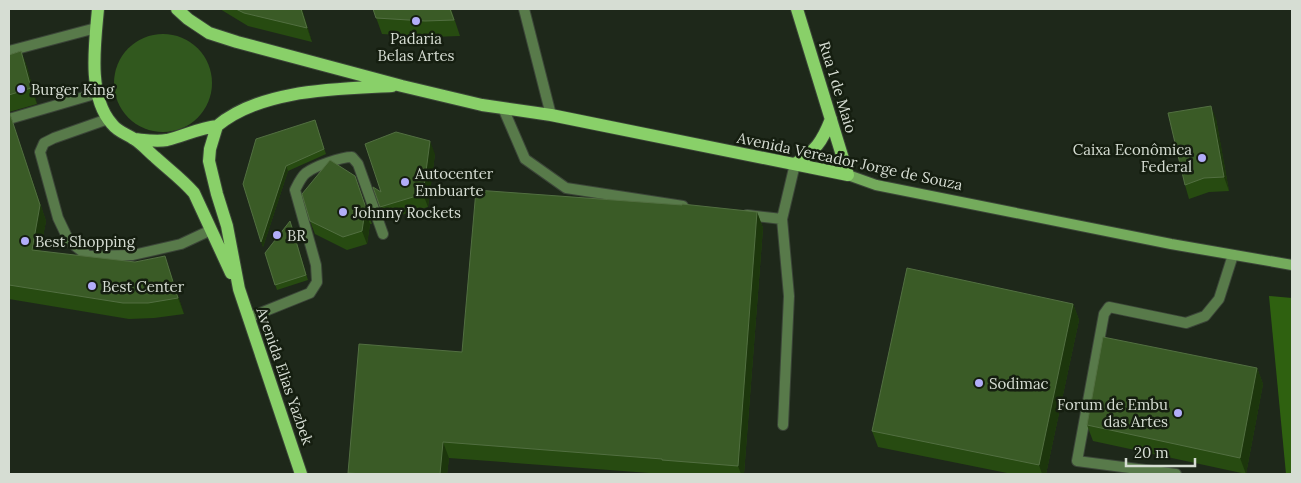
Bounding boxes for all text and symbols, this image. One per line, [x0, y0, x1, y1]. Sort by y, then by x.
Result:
marker: Padaria Belas Artes [410, 15, 422, 27]
place label: Padaria Belas Artes [377, 29, 455, 65]
street label: Rua 1 de Maio [815, 39, 861, 135]
place label: Burger King [31, 80, 115, 99]
marker: Burger King [15, 83, 27, 95]
street label: Avenida Vereador Jorge de Souza [734, 128, 965, 194]
place label: Caixa Econômica Federal [1073, 140, 1192, 176]
marker: Caixa Econômica Federal [1196, 152, 1208, 164]
place label: Autocenter Embuarte [414, 164, 494, 200]
marker: Autocenter Embuarte [399, 176, 411, 188]
place label: Johnny Rockets [352, 203, 461, 222]
marker: Johnny Rockets [337, 206, 349, 218]
place label: BR [287, 226, 306, 245]
marker: BR [271, 229, 283, 241]
place label: Best Shopping [35, 232, 136, 251]
marker: Best Shopping [19, 235, 31, 247]
place label: Best Center [102, 277, 185, 296]
marker: Best Center [86, 280, 98, 292]
street label: Avenida Elias Yazbek [252, 304, 317, 447]
place label: Sodimac [989, 374, 1049, 393]
marker: Sodimac [973, 377, 985, 389]
place label: Forum de Embu das Artes [1057, 395, 1168, 431]
marker: Forum de Embu das Artes [1172, 407, 1184, 419]
scale bar [1126, 436, 1195, 468]
text: 20 m [1134, 443, 1169, 462]

